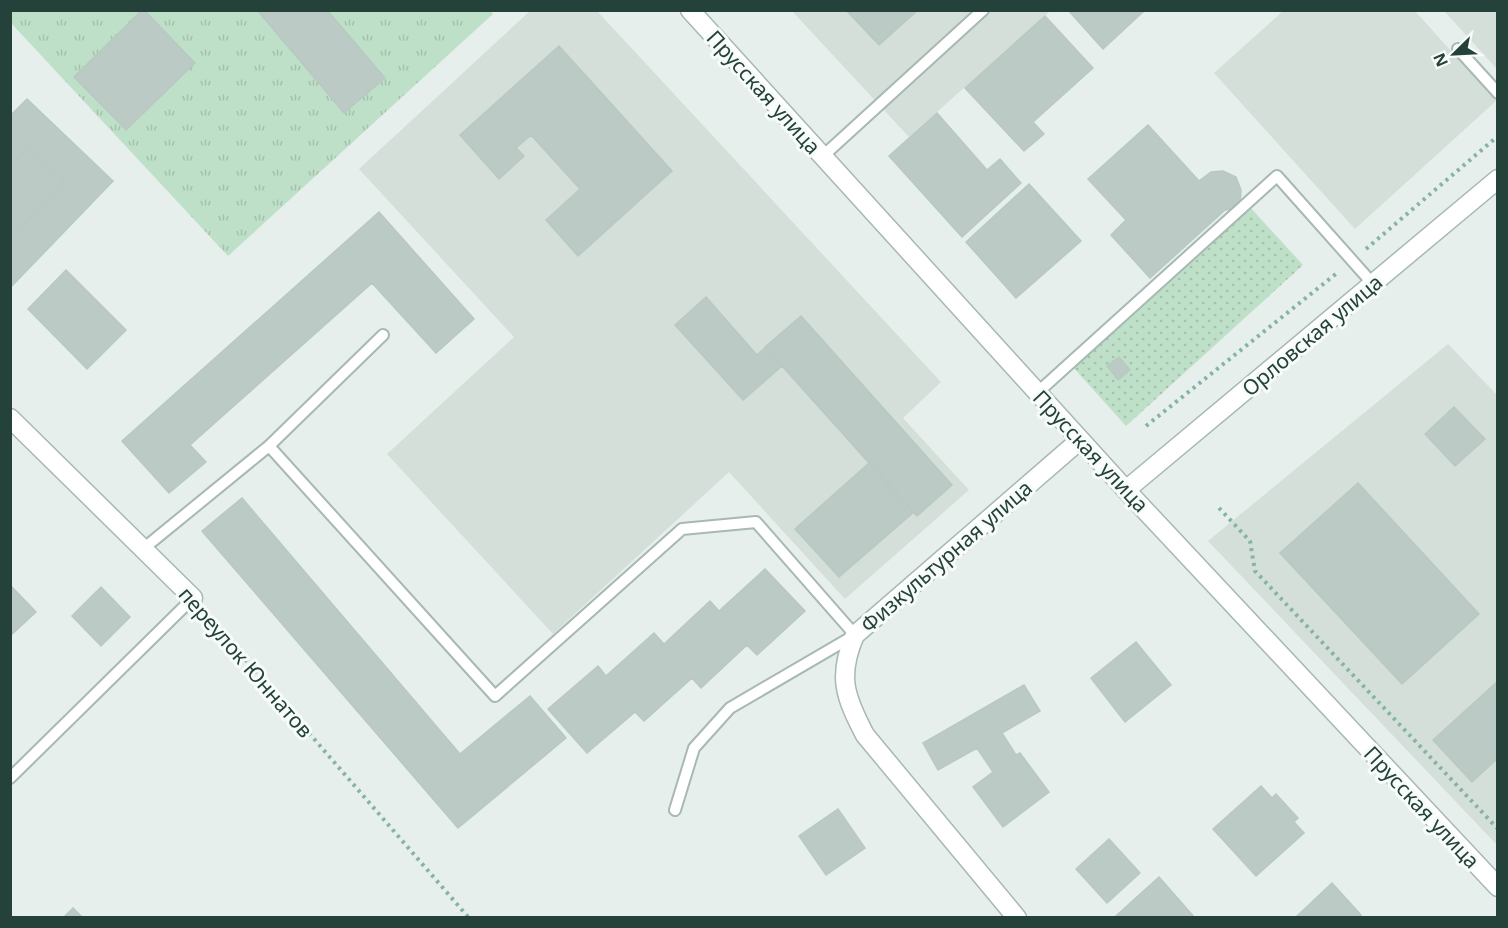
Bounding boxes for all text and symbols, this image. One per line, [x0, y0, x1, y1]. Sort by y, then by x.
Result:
street label: Прусская улица [701, 24, 827, 160]
north arrow [1424, 24, 1484, 84]
text: N [1428, 50, 1453, 71]
street label: Орловская улица [1236, 268, 1388, 402]
street label: Прусская улица [1027, 384, 1155, 518]
street label: Физкультурная улица [854, 474, 1038, 638]
street label: переулок Юннатов [173, 581, 319, 743]
street label: Прусская улица [1358, 740, 1486, 874]

